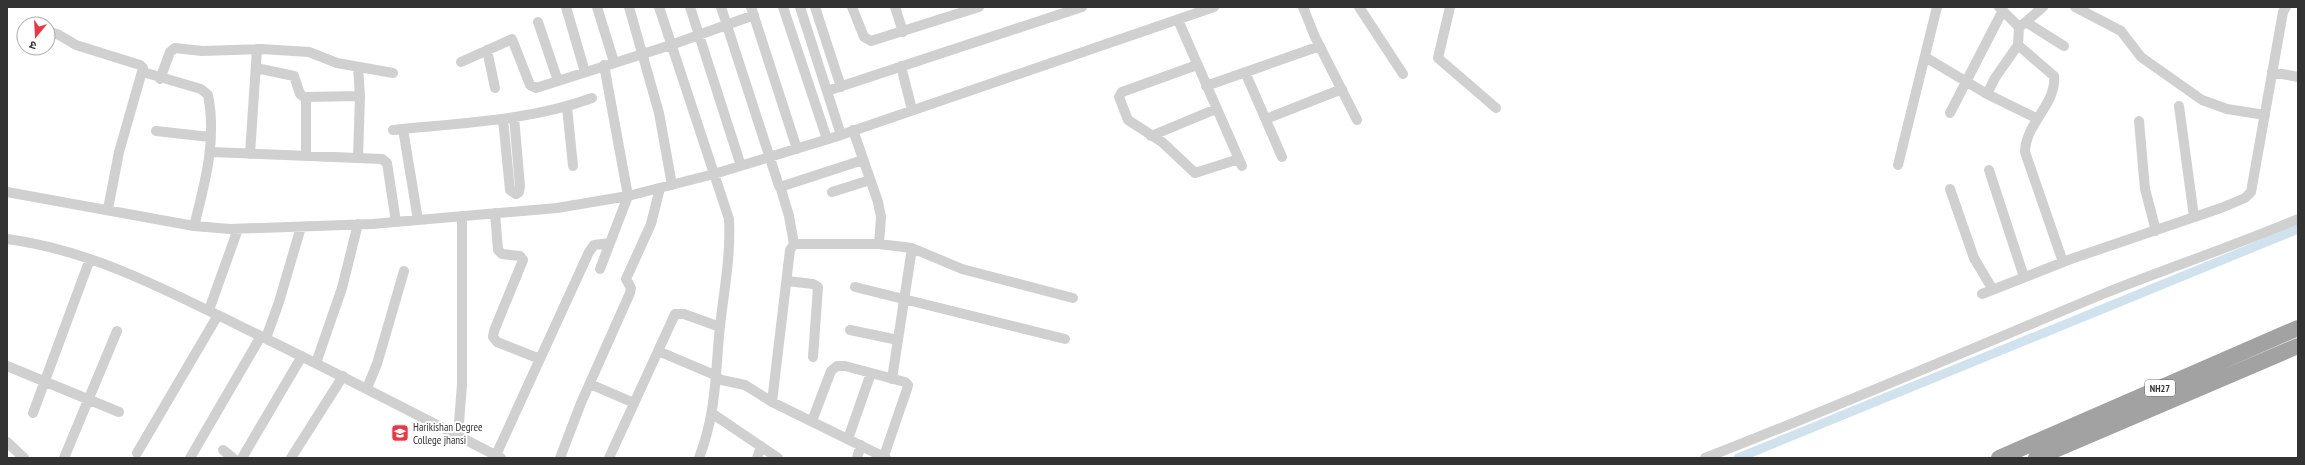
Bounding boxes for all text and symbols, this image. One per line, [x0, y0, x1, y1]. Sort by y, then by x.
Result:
north arrow [16, 16, 56, 56]
text: उ [27, 38, 38, 53]
road number: NH27 [2145, 380, 2175, 396]
place label: Harikishan Degree College jhansi [413, 420, 483, 447]
school or university icon: Harikishan Degree College jhansi [390, 423, 410, 443]

